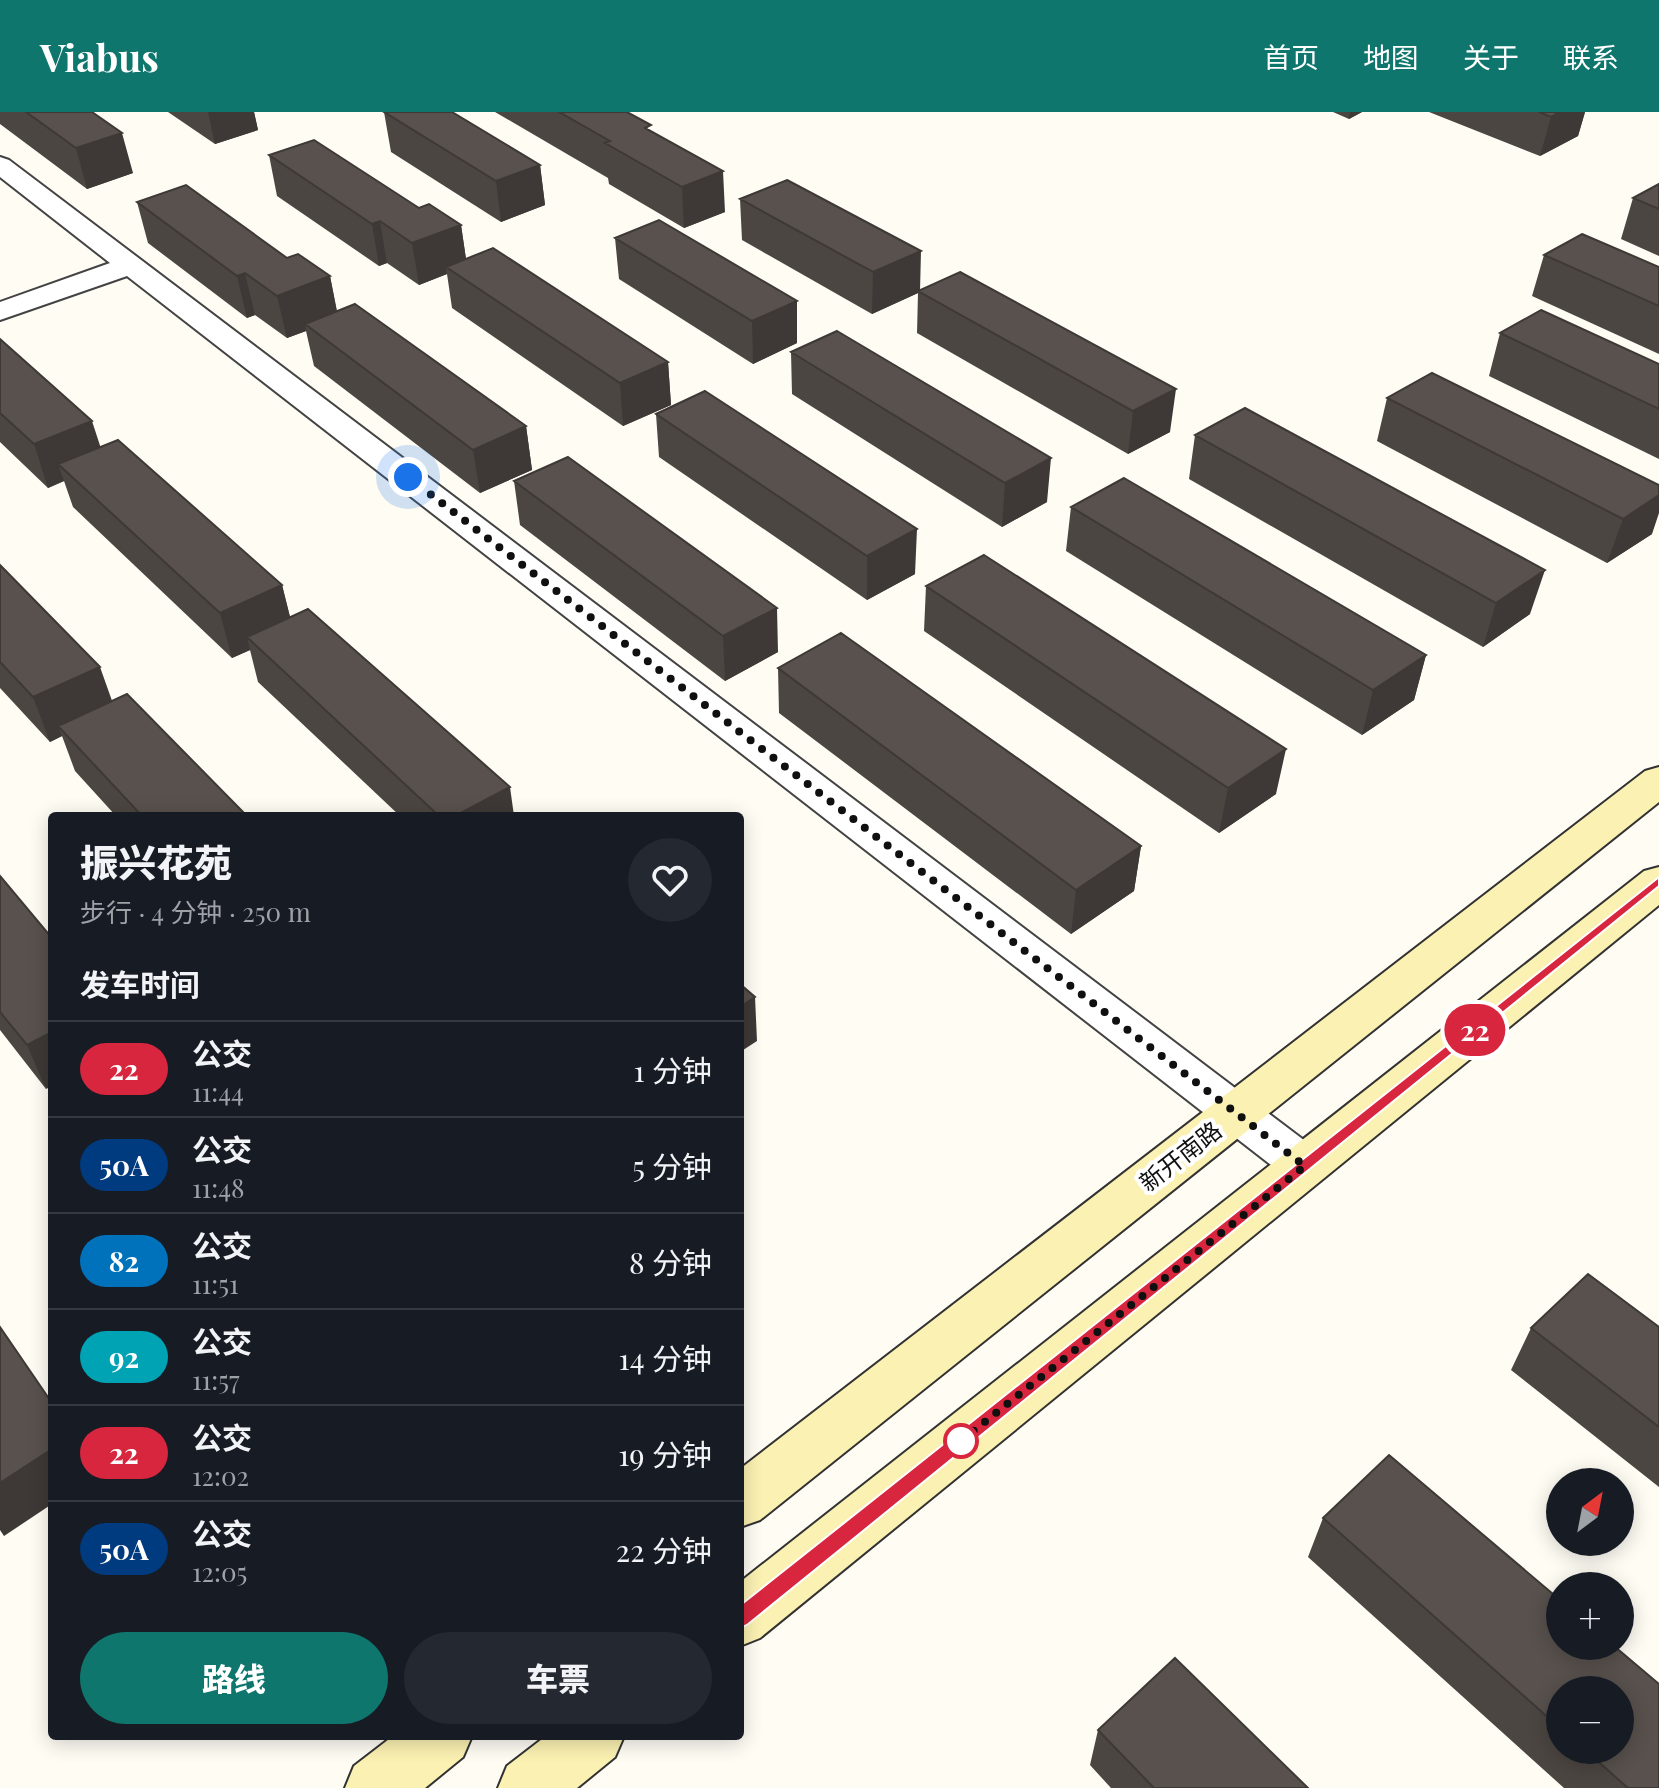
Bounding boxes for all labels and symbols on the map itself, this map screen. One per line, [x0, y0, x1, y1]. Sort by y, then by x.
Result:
your location [388, 457, 428, 497]
line badge: 22 [1439, 1004, 1511, 1056]
street label: 新开南路 [1132, 1113, 1227, 1198]
unlabelled marker [944, 1424, 978, 1458]
north arrow [1546, 1468, 1634, 1556]

